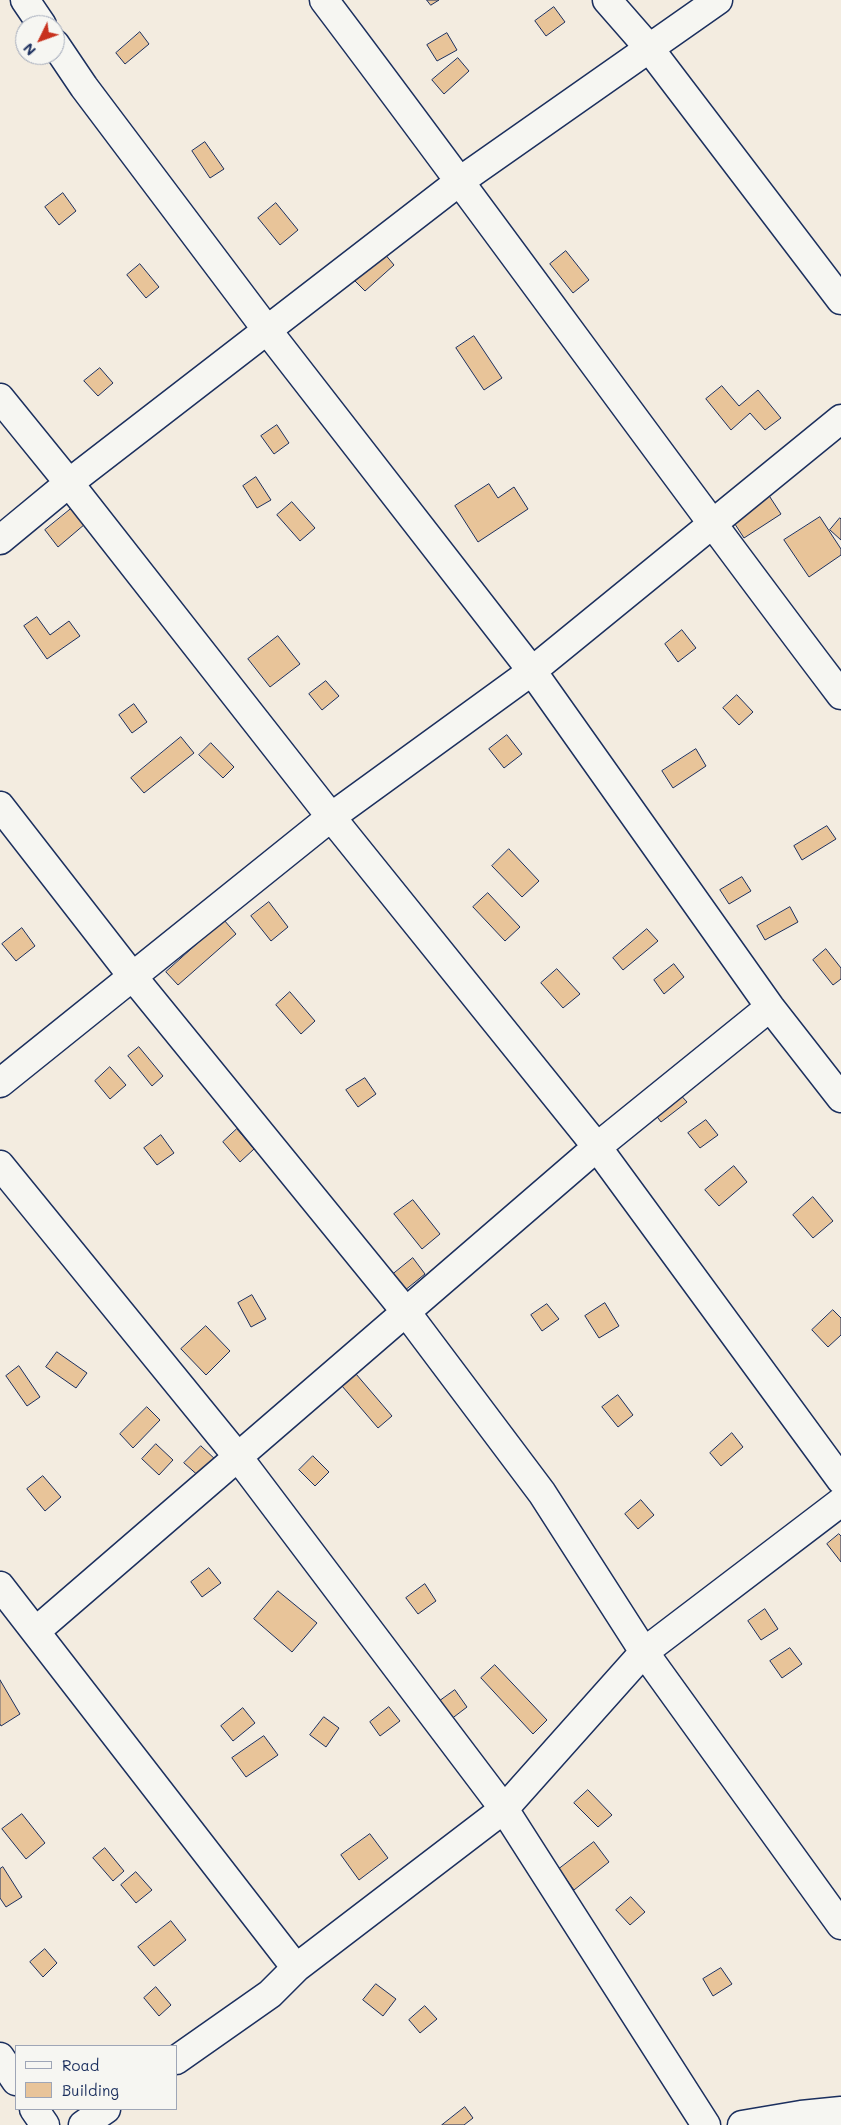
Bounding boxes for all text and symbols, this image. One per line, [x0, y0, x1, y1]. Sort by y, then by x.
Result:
north arrow [15, 15, 65, 65]
text: N [19, 39, 40, 60]
legend [15, 2045, 178, 2110]
text: Road [62, 2055, 99, 2075]
text: Building [62, 2080, 119, 2100]

